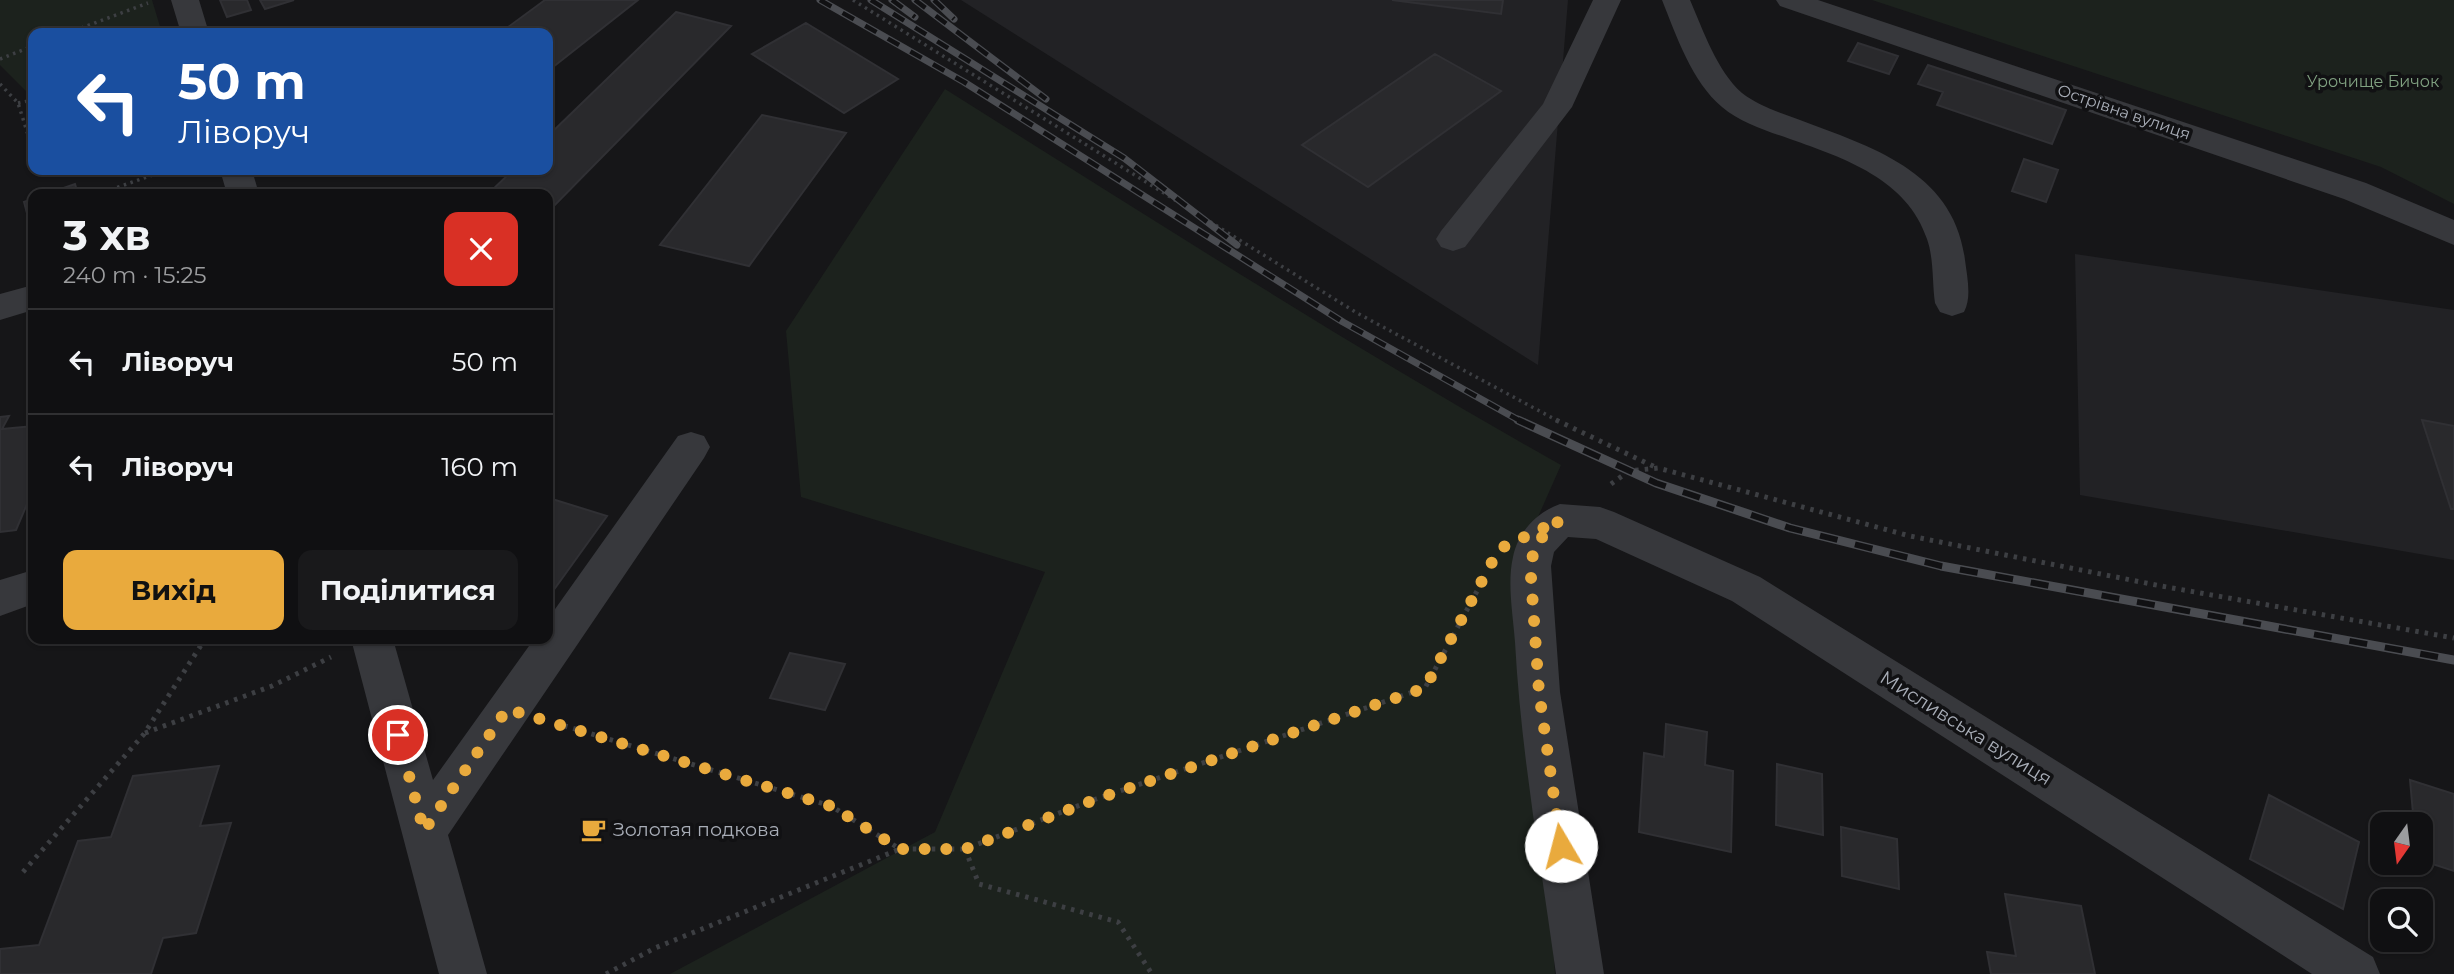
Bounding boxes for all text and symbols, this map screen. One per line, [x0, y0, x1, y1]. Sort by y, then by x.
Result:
text: 50 m [178, 52, 306, 111]
icon: left [63, 56, 154, 147]
park label: Урочище Бичок [2307, 72, 2440, 91]
street label: Острівна вулиця [2055, 80, 2193, 144]
text: Ліворуч [178, 112, 310, 151]
text: 3 хв [63, 209, 151, 261]
button: close [444, 212, 518, 286]
text: 240 m · 15:25 [63, 261, 207, 289]
icon: left [63, 343, 101, 381]
text: Ліворуч [122, 346, 234, 378]
text: 50 m [452, 346, 518, 378]
icon: left [63, 448, 101, 486]
text: Ліворуч [122, 451, 234, 483]
text: 160 m [441, 451, 518, 483]
button: Вихід [63, 550, 284, 630]
button: Поділитися [298, 550, 518, 630]
street label: Мисливська вулиця [1876, 666, 2056, 790]
pin [368, 705, 428, 765]
icon: arrive [379, 716, 417, 754]
position arrow [1524, 809, 1598, 883]
north arrow [2370, 812, 2432, 875]
map controls [2370, 812, 2433, 952]
cafe icon: Золотая подкова [579, 815, 607, 843]
place label: Золотая подкова [613, 818, 780, 841]
button: search [2370, 889, 2433, 952]

